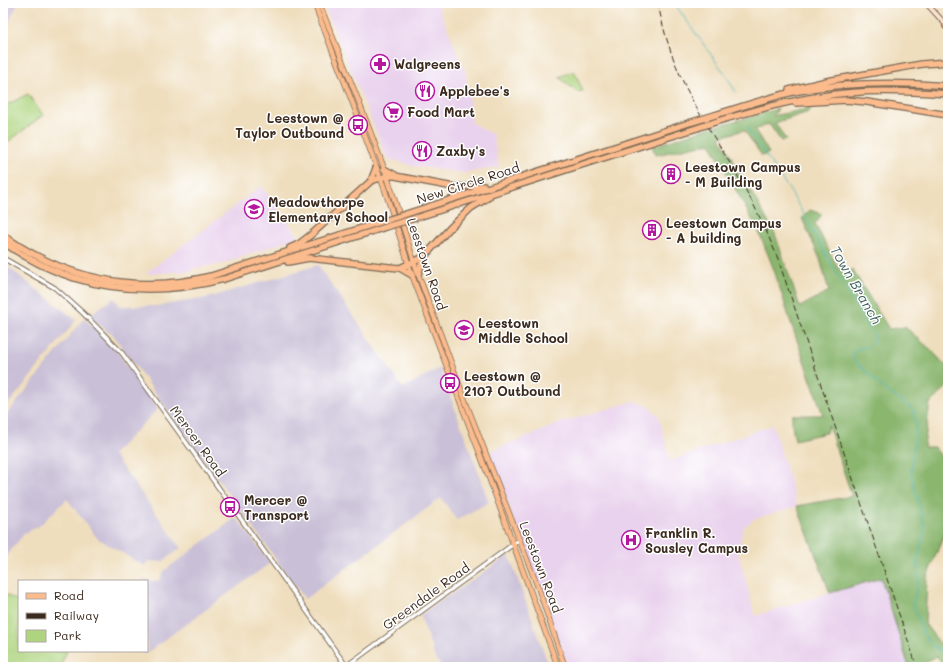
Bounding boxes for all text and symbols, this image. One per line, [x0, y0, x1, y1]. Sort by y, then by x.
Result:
pharmacy icon: Walgreens [369, 53, 391, 75]
place label: Walgreens [394, 55, 461, 72]
restaurant icon: Applebee's [414, 80, 436, 102]
place label: Applebee's [439, 82, 510, 99]
supermarket icon: Food Mart [382, 101, 404, 123]
place label: Food Mart [407, 103, 475, 120]
place label: Leestown @ Taylor Outbound [235, 109, 344, 142]
bus stop icon: Leestown @ Taylor Outbound [347, 114, 369, 136]
restaurant icon: Zaxby's [411, 140, 433, 162]
place label: Zaxby's [436, 142, 485, 160]
street label: New Circle Road [414, 158, 521, 207]
place label: Leestown Campus - M Building [685, 158, 801, 190]
building icon: Leestown Campus - M Building [660, 163, 682, 185]
place label: Meadowthorpe Elementary School [268, 193, 388, 226]
school or university icon: Meadowthorpe Elementary School [243, 198, 265, 220]
place label: Leestown Campus - A building [666, 214, 782, 246]
street label: Leestown Road [404, 215, 451, 312]
building icon: Leestown Campus - A building [641, 219, 663, 241]
water label: Town Branch [826, 242, 887, 327]
place label: Leestown Middle School [478, 314, 568, 346]
school or university icon: Leestown Middle School [453, 319, 475, 341]
place label: Leestown @ 2107 Outbound [464, 367, 560, 399]
bus stop icon: Leestown @ 2107 Outbound [439, 372, 461, 394]
street label: Mercer Road [167, 402, 230, 480]
place label: Mercer @ Transport [244, 491, 309, 523]
bus stop icon: Mercer @ Transport [219, 496, 241, 518]
street label: Leestown Road [516, 519, 567, 615]
place label: Franklin R. Sousley Campus [645, 524, 748, 557]
hospital icon: Franklin R. Sousley Campus [620, 529, 642, 551]
street label: Greendale Road [379, 558, 473, 633]
legend [18, 580, 148, 652]
text: Road [54, 587, 84, 603]
text: Railway [54, 607, 99, 623]
text: Park [54, 627, 81, 643]

